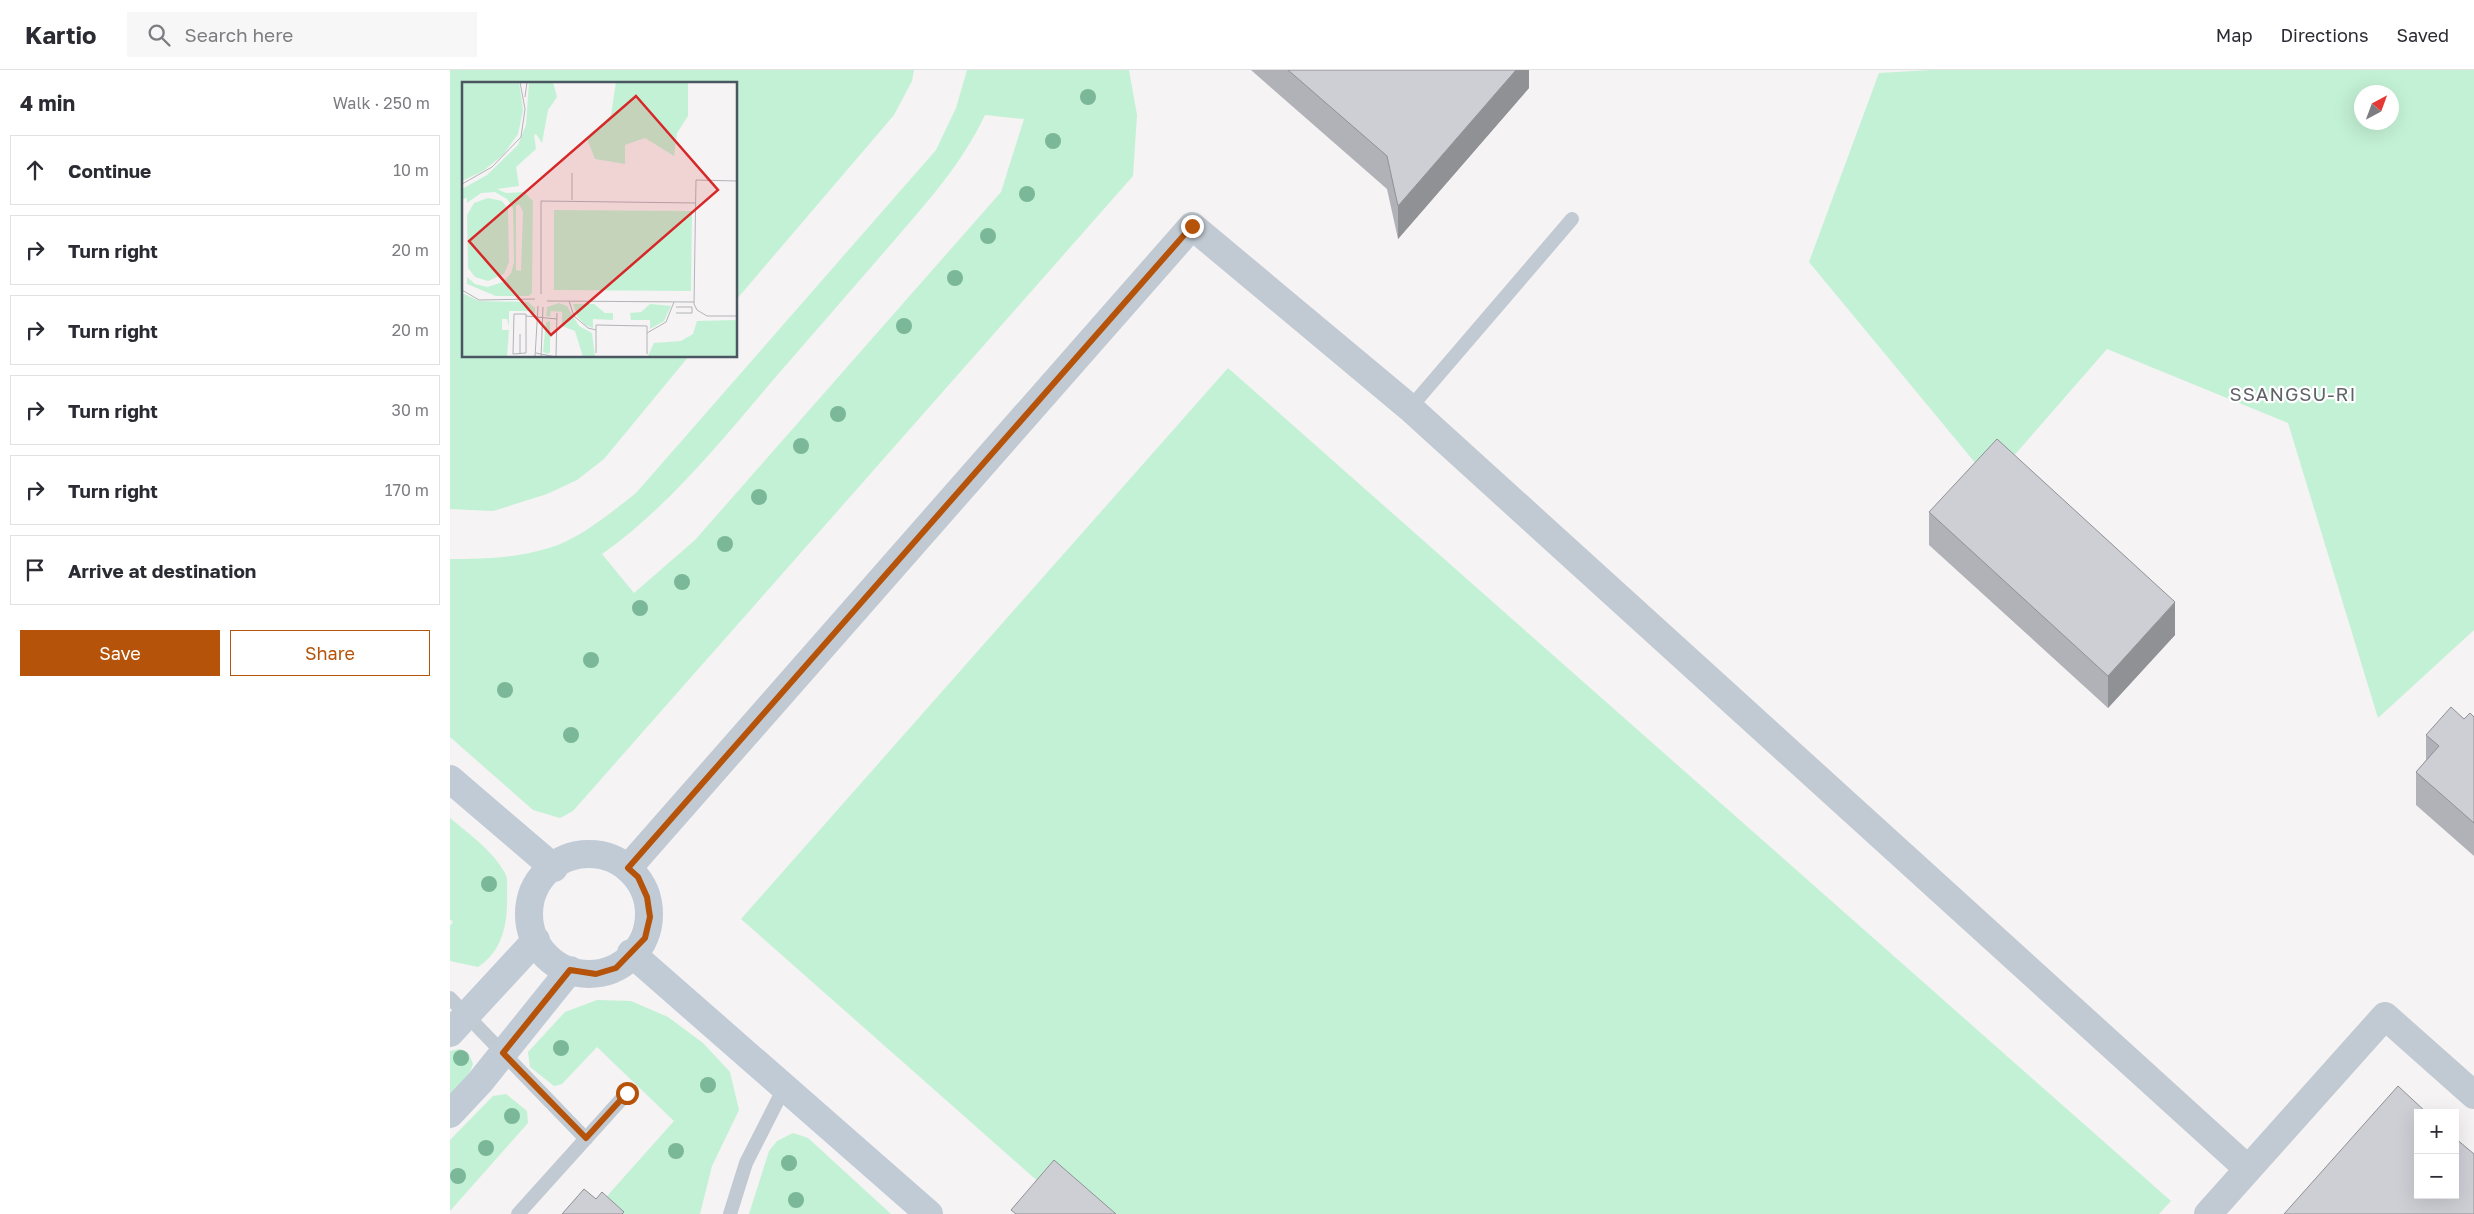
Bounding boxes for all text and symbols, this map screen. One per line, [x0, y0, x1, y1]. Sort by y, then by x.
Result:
search box [127, 12, 477, 57]
text: Kartio [25, 20, 97, 49]
icon: search [145, 21, 173, 49]
text: Search here [185, 23, 293, 46]
text: Map [2216, 24, 2252, 46]
text: Directions [2280, 24, 2368, 46]
text: Saved [2396, 24, 2449, 46]
inset map [462, 82, 738, 358]
north arrow [2354, 85, 2399, 130]
text: 4 min [20, 90, 75, 116]
text: Walk · 250 m [333, 93, 430, 113]
icon: ahead [21, 156, 49, 184]
text: Continue [68, 159, 151, 182]
text: 10 m [393, 160, 429, 180]
route end [1181, 215, 1204, 238]
icon: right [21, 236, 49, 264]
text: Turn right [68, 239, 158, 262]
text: 20 m [392, 240, 429, 260]
icon: right [21, 316, 49, 344]
text: Turn right [68, 319, 158, 342]
text: 20 m [392, 320, 429, 340]
district label: SSANGSU-RI [2230, 382, 2356, 405]
icon: right [21, 396, 49, 424]
text: Turn right [68, 399, 158, 422]
text: 30 m [392, 400, 429, 420]
icon: right [21, 476, 49, 504]
text: Turn right [68, 479, 158, 502]
text: 170 m [385, 480, 429, 500]
icon: arrive [21, 556, 49, 584]
text: Arrive at destination [68, 559, 256, 582]
button: Save [20, 630, 220, 676]
button: Share [230, 630, 430, 676]
route start [616, 1082, 639, 1105]
map controls [2414, 1109, 2459, 1199]
button: + [2414, 1109, 2459, 1154]
button: − [2414, 1154, 2459, 1199]

